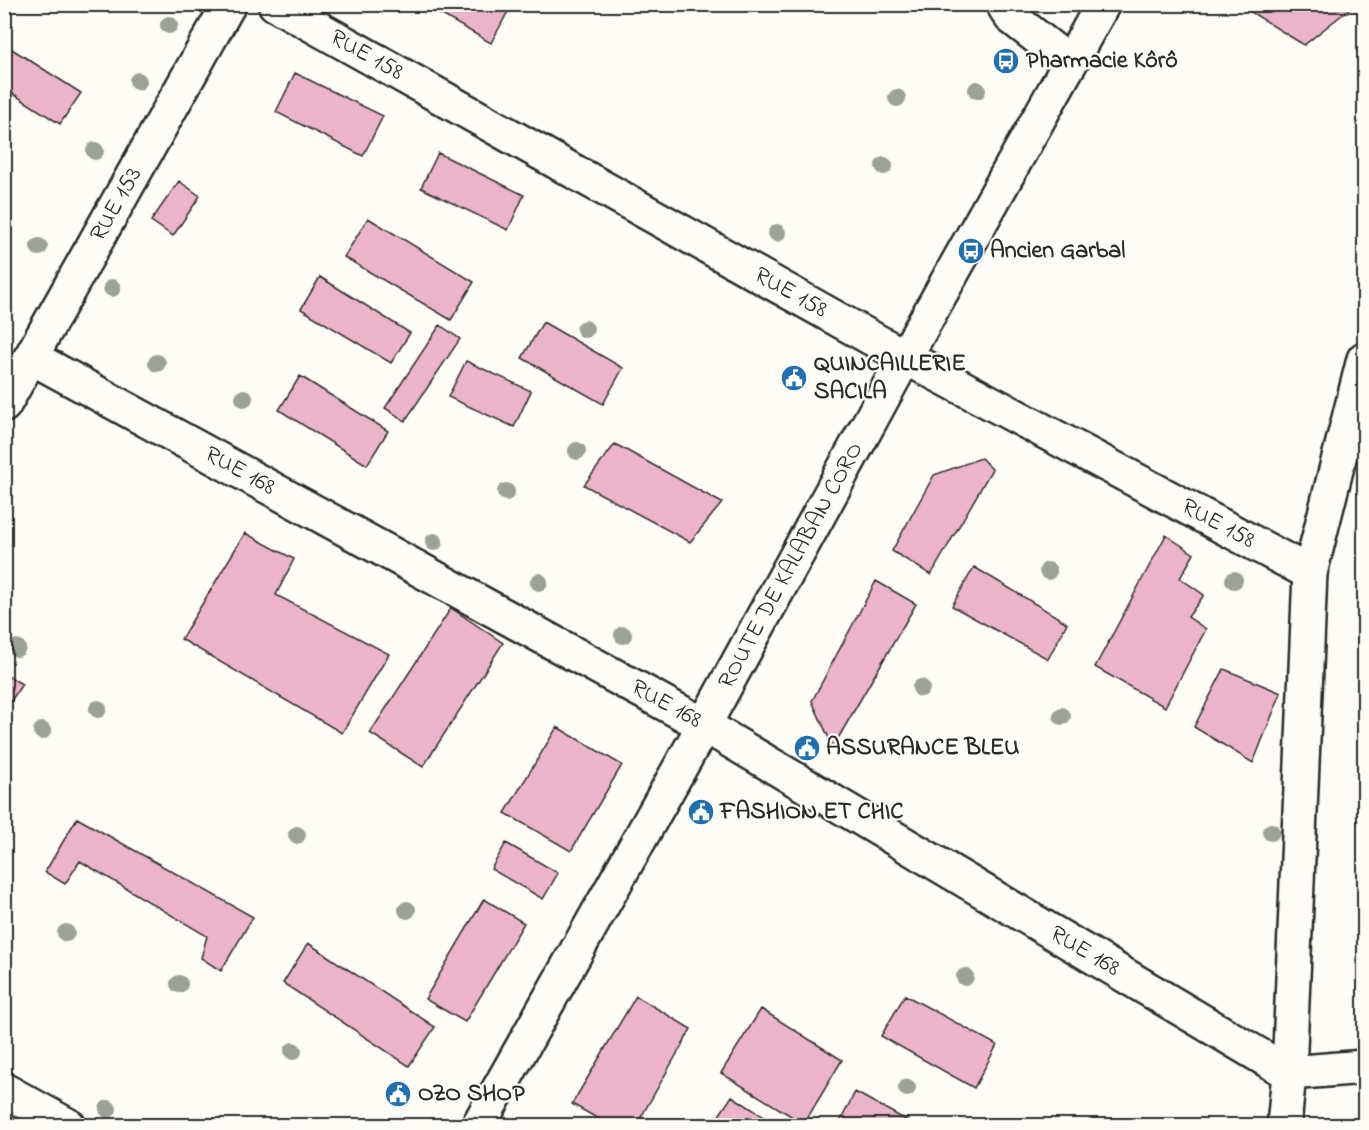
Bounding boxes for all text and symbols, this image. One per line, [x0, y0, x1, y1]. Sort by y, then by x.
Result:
street label: RUE 158 [323, 21, 410, 90]
place label: Pharmacie Kôrô [1026, 44, 1178, 79]
bus stop icon: Pharmacie Kôrô [991, 46, 1021, 76]
street label: RUE 153 [82, 161, 151, 248]
place label: Ancien Garbal [990, 234, 1125, 269]
bus stop icon: Ancien Garbal [956, 236, 986, 266]
street label: RUE 158 [747, 258, 834, 328]
place label: QUINCAILLERIE SACILA [814, 347, 966, 410]
public building icon: QUINCAILLERIE SACILA [779, 363, 809, 393]
street label: ROUTE DE KALABAN CORO [710, 436, 873, 695]
street label: RUE 168 [198, 438, 282, 505]
street label: RUE 158 [1175, 490, 1261, 558]
street label: RUE 168 [624, 671, 708, 738]
place label: ASSURANCE BLEU [826, 731, 1020, 766]
public building icon: ASSURANCE BLEU [792, 733, 822, 763]
place label: FASHION ET CHIC [719, 795, 904, 830]
public building icon: FASHION ET CHIC [686, 797, 716, 827]
street label: RUE 168 [1043, 917, 1126, 986]
place label: OZO SHOP [418, 1077, 525, 1112]
public building icon: OZO SHOP [383, 1079, 413, 1109]

